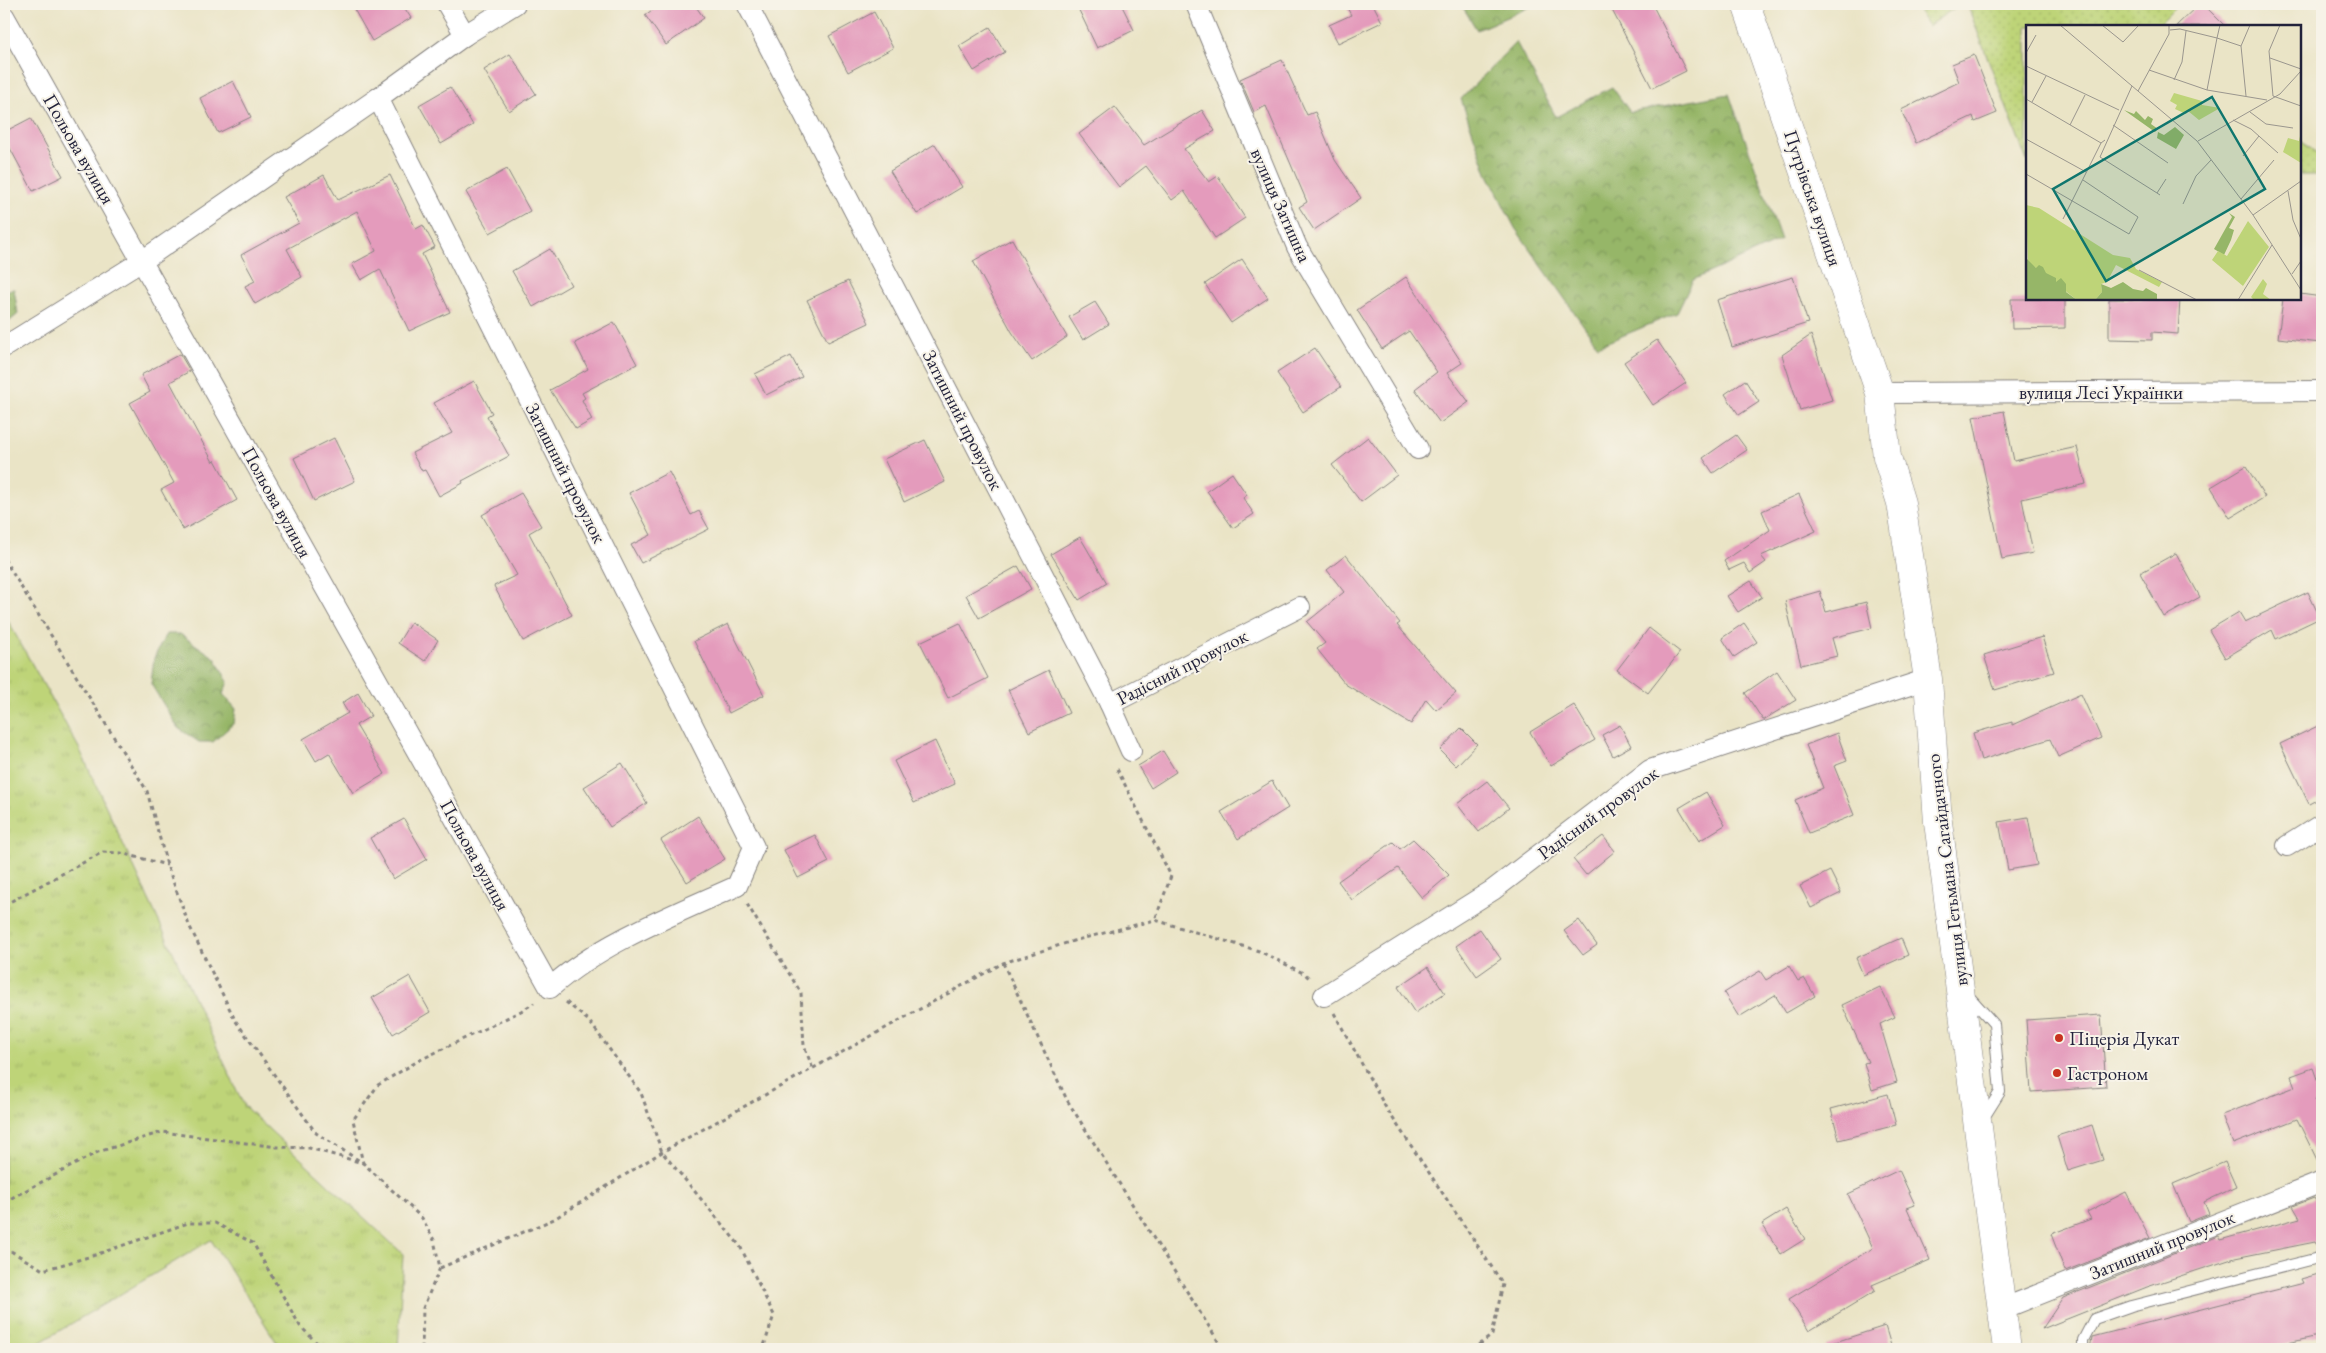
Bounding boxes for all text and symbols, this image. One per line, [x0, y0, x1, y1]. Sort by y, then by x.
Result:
inset map [2026, 25, 2301, 300]
street label: Польова вулиця [37, 89, 121, 209]
street label: Путрівська вулиця [1778, 127, 1848, 270]
street label: вулиця Затишна [1245, 144, 1318, 266]
street label: Затишний провулок [917, 346, 1009, 494]
street label: вулиця Лесі Українки [2019, 380, 2183, 405]
street label: Затишний провулок [520, 399, 612, 547]
street label: Польова вулиця [236, 442, 318, 562]
street label: Радісний провулок [1112, 623, 1252, 711]
street label: вулиця Гетьмана Сагайдачного [1920, 752, 1974, 988]
street label: Радісний провулок [1533, 761, 1663, 865]
street label: Польова вулиця [434, 795, 516, 915]
place label: Піцерія Дукат [2069, 1026, 2179, 1051]
marker: Піцерія Дукат [2053, 1032, 2065, 1044]
place label: Гастроном [2067, 1061, 2148, 1086]
marker: Гастроном [2051, 1067, 2063, 1079]
street label: Затишний провулок [2086, 1205, 2238, 1285]

